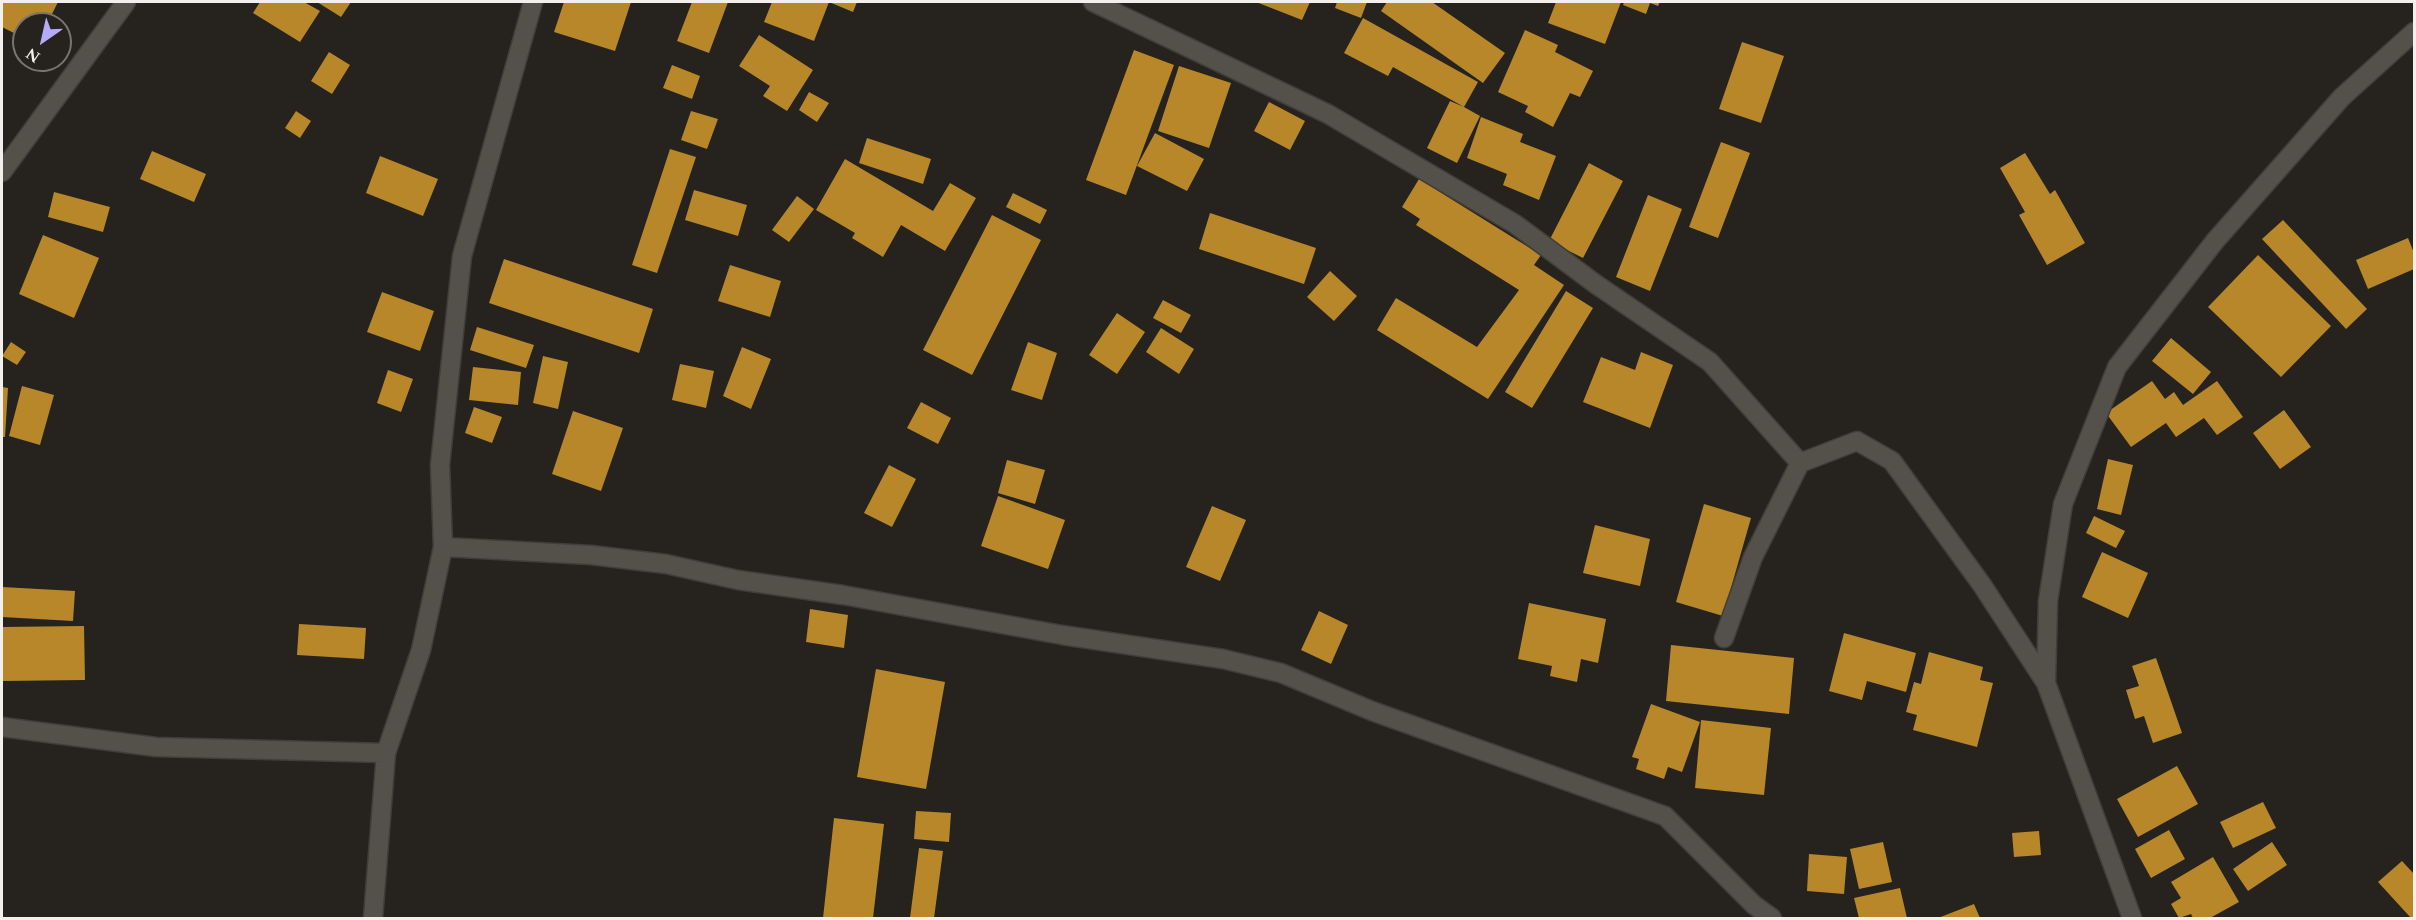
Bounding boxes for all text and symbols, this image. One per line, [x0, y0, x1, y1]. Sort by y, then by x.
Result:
north arrow [12, 12, 72, 72]
text: N [21, 42, 45, 69]

